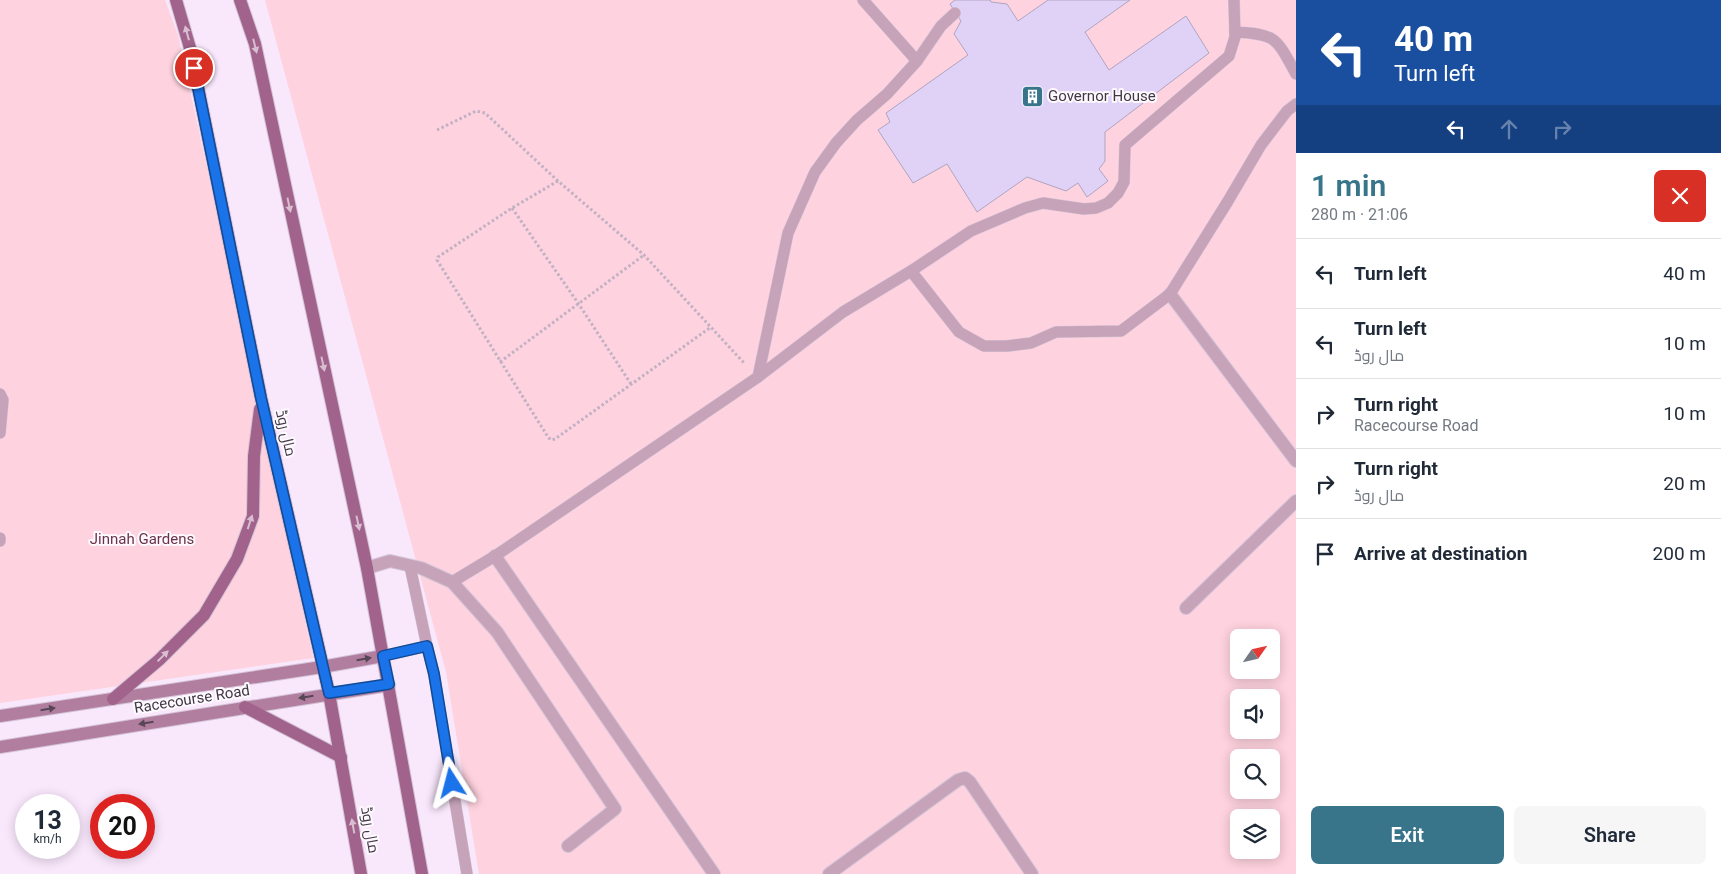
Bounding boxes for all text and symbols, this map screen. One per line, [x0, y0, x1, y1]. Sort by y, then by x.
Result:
text: 40 m [1394, 19, 1473, 60]
icon: left [1311, 20, 1376, 85]
one-way arrow [182, 26, 190, 41]
one-way arrow [251, 39, 259, 54]
pin [173, 47, 215, 89]
icon: arrive [180, 54, 208, 82]
text: Turn left [1394, 61, 1475, 86]
building icon: Governor House [1020, 84, 1044, 108]
place label: Governor House [1048, 87, 1156, 105]
icon: left [1442, 115, 1470, 143]
icon: ahead [1495, 115, 1523, 143]
icon: right [1548, 115, 1576, 143]
text: 1 min [1311, 168, 1386, 203]
button: close [1654, 170, 1706, 222]
one-way arrow [286, 198, 294, 214]
text: 280 m · 21:06 [1311, 205, 1408, 224]
icon: left [1311, 260, 1339, 288]
text: Turn left [1354, 262, 1427, 285]
text: 40 m [1663, 262, 1706, 285]
text: Turn left [1354, 317, 1427, 340]
icon: left [1311, 330, 1339, 358]
text: 10 m [1663, 332, 1706, 355]
text: مال روڈ [1354, 346, 1404, 365]
one-way arrow [320, 357, 328, 373]
text: Turn right [1354, 393, 1438, 416]
icon: right [1311, 400, 1339, 428]
text: 10 m [1663, 402, 1706, 425]
street label: مال روڈ [272, 408, 300, 458]
text: Racecourse Road [1354, 416, 1479, 435]
text: Turn right [1354, 457, 1438, 480]
icon: right [1311, 470, 1339, 498]
text: 20 m [1663, 472, 1706, 495]
text: مال روڈ [1354, 486, 1404, 505]
one-way arrow [247, 514, 254, 529]
one-way arrow [354, 515, 362, 531]
park label: Jinnah Gardens [90, 530, 194, 548]
icon: arrive [1311, 540, 1339, 568]
text: Arrive at destination [1354, 542, 1527, 565]
text: 200 m [1653, 542, 1706, 565]
north arrow [1230, 629, 1280, 679]
map controls [1230, 629, 1280, 859]
one-way arrow [157, 650, 169, 662]
one-way arrow [357, 655, 373, 663]
street label: Racecourse Road [133, 681, 251, 717]
button: sound [1230, 689, 1280, 739]
one-way arrow [298, 693, 314, 701]
one-way arrow [41, 704, 57, 712]
one-way arrow [137, 720, 153, 728]
button: search [1230, 749, 1280, 799]
position arrow [425, 756, 477, 808]
speed limit sign: 20 [90, 794, 155, 859]
street label: مال روڈ [357, 805, 383, 855]
text: 13 [33, 806, 62, 835]
button: Exit [1311, 806, 1504, 864]
button: Share [1514, 806, 1706, 864]
button: layers [1230, 809, 1280, 859]
one-way arrow [348, 818, 356, 834]
text: km/h [33, 832, 62, 846]

